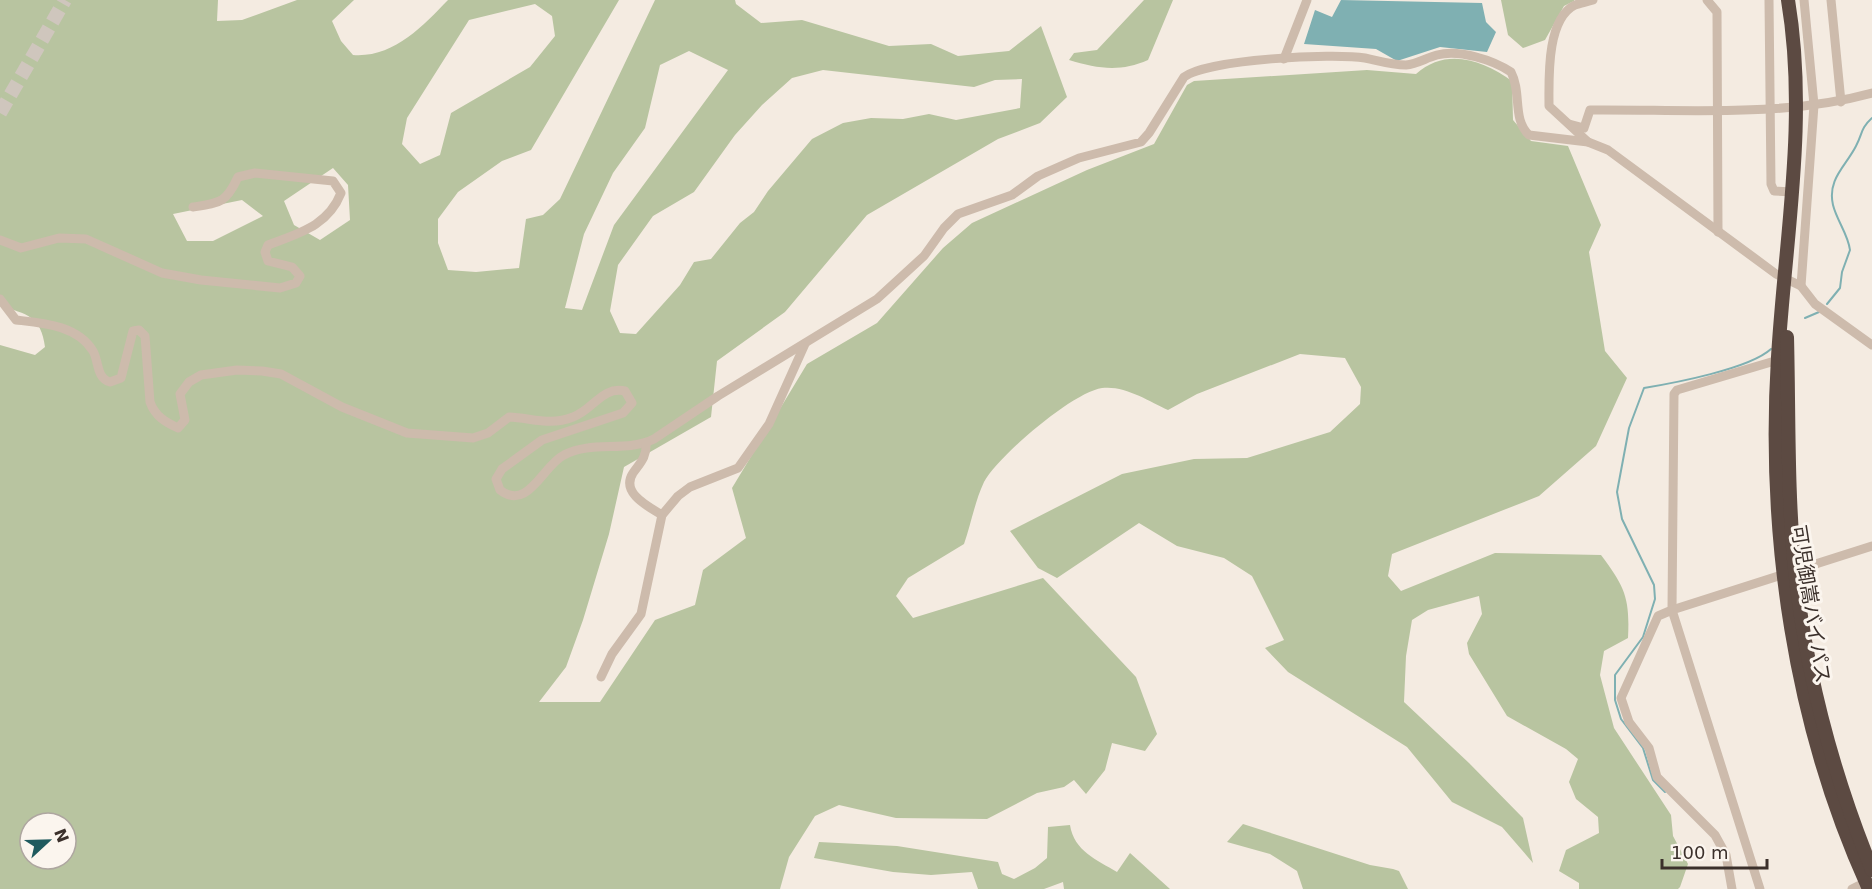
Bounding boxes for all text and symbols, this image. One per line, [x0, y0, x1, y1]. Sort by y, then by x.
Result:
street label: 可児御嵩バイパス [1787, 523, 1835, 685]
north arrow [18, 811, 78, 871]
text: N [50, 826, 73, 845]
scale bar [1662, 832, 1767, 870]
text: 100 m [1671, 842, 1729, 863]

